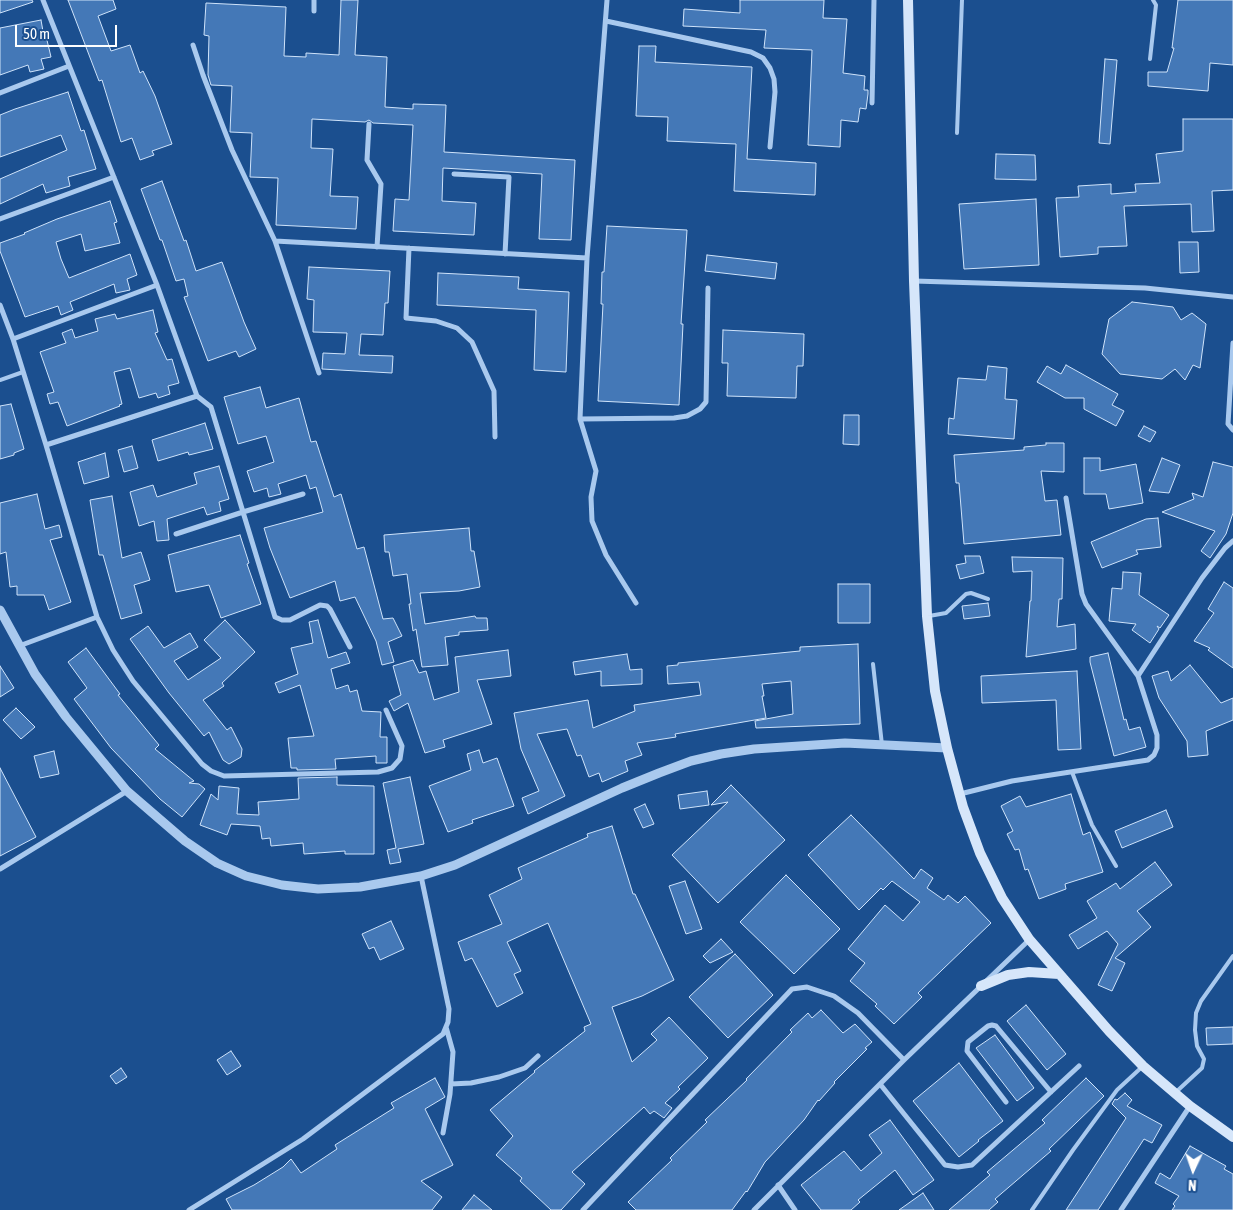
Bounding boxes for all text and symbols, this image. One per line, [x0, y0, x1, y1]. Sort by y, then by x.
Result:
scale bar [18, 15, 120, 47]
text: 50 m [23, 25, 50, 42]
north arrow [1168, 1145, 1218, 1195]
text: N [1188, 1177, 1197, 1193]

